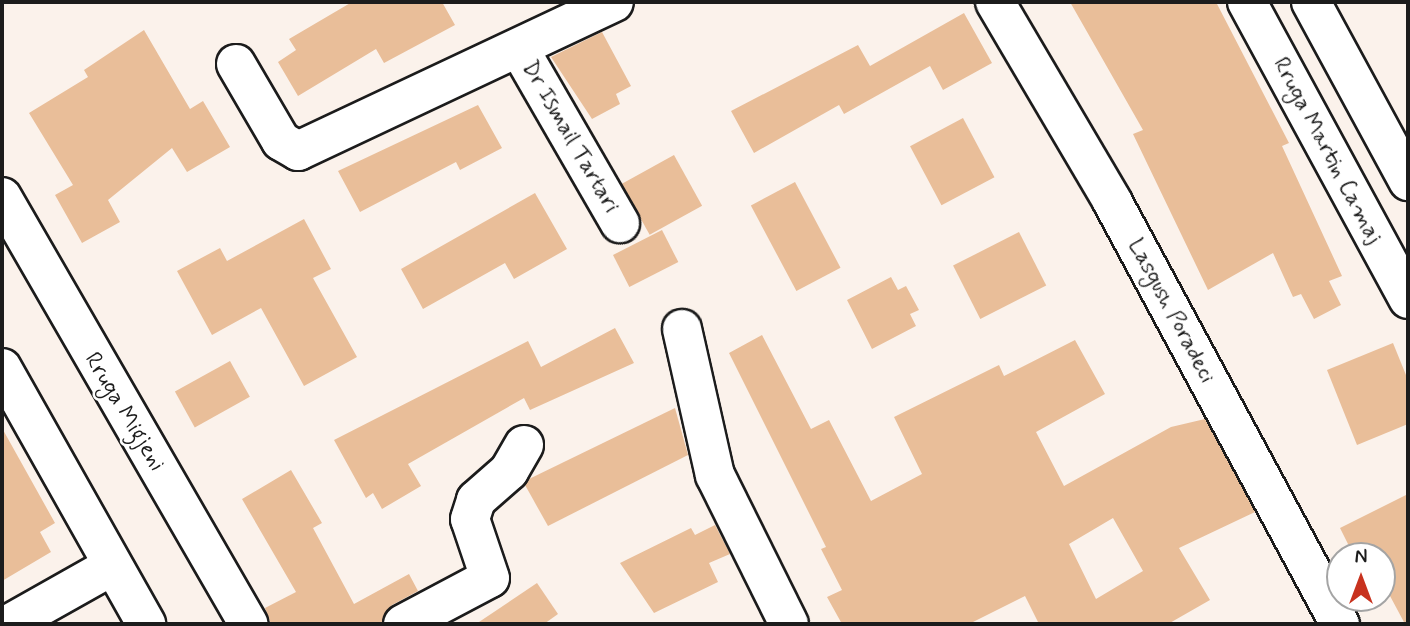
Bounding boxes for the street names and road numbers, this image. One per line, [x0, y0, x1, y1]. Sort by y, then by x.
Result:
street label: Rruga Martin Camaj [1267, 54, 1387, 248]
street label: Dr Ismail Tartari [516, 57, 624, 217]
street label: Lasgush Poradeci [1121, 234, 1221, 388]
street label: Rruga Migjeni [78, 348, 170, 476]

